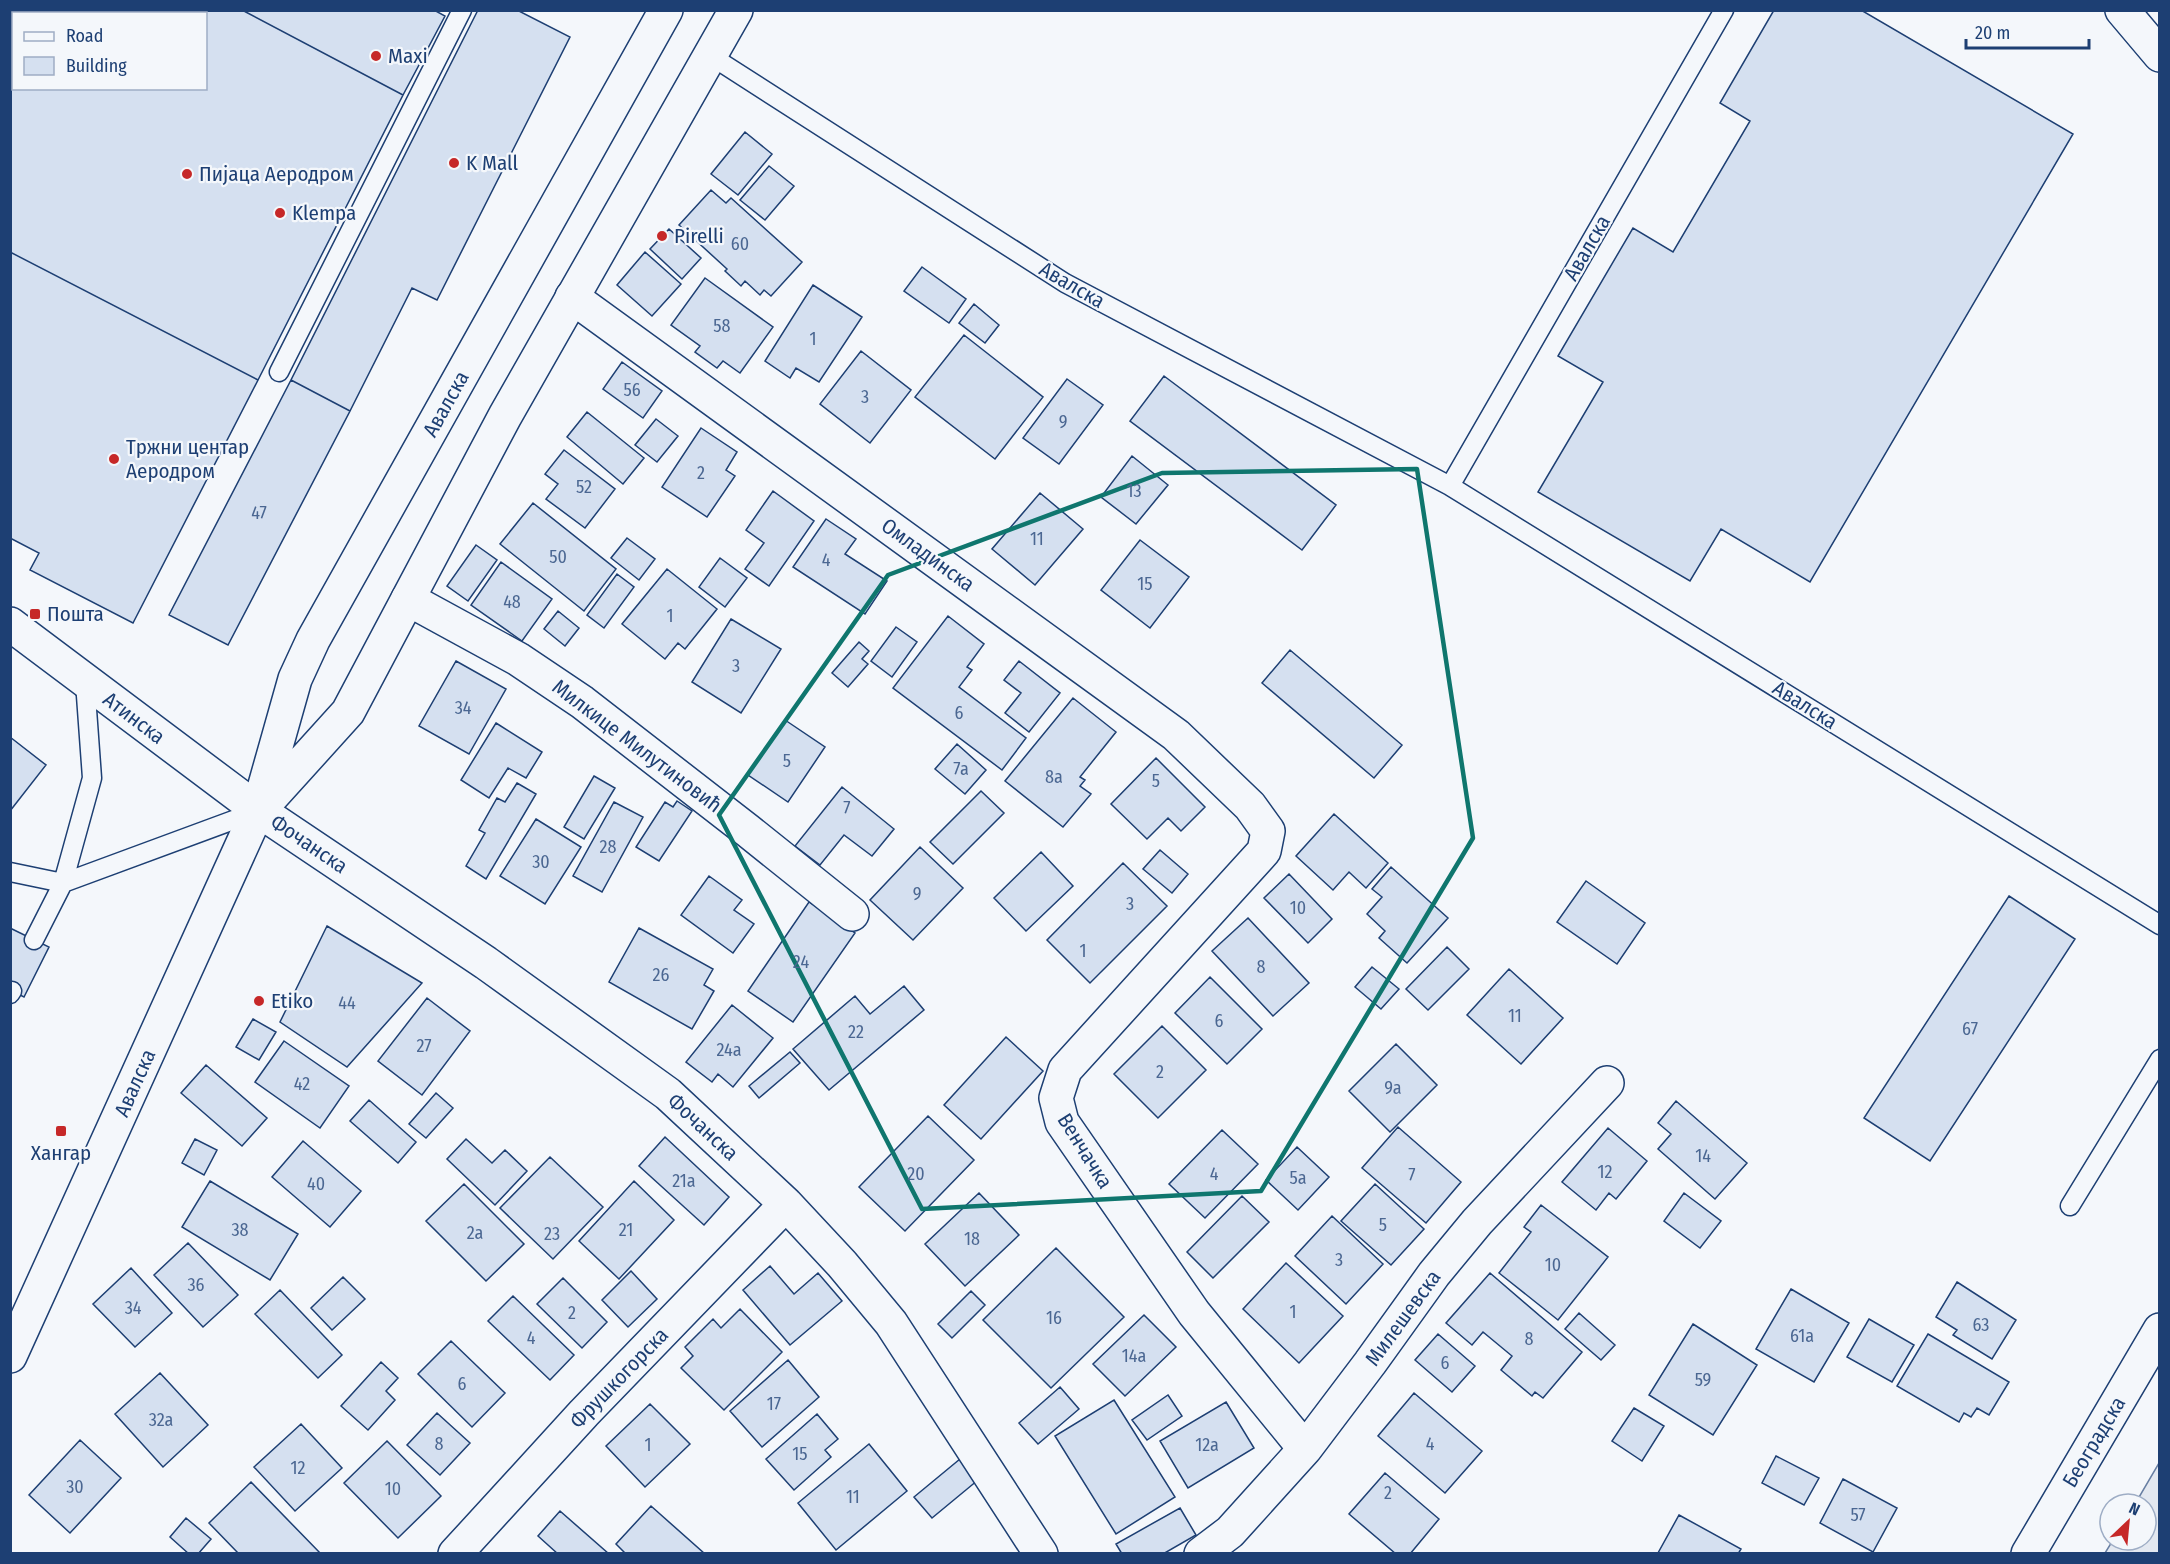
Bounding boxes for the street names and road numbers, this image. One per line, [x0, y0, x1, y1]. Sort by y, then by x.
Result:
street label: Авалска [1558, 211, 1616, 285]
street label: Авалска [1035, 256, 1109, 314]
street label: Авалска [417, 367, 475, 441]
street label: Омладинска [876, 512, 980, 598]
street label: Милкице Милутиновић [547, 674, 727, 818]
street label: Авалска [1768, 675, 1842, 735]
street label: Атинска [98, 686, 170, 750]
street label: Фочанска [266, 809, 352, 879]
street label: Авалска [109, 1045, 161, 1121]
street label: Фочанска [662, 1088, 744, 1166]
street label: Венчачка [1052, 1109, 1118, 1193]
street label: Милешевска [1360, 1265, 1446, 1371]
street label: Фрушкогорска [564, 1322, 674, 1434]
street label: Београдска [2057, 1392, 2131, 1492]

